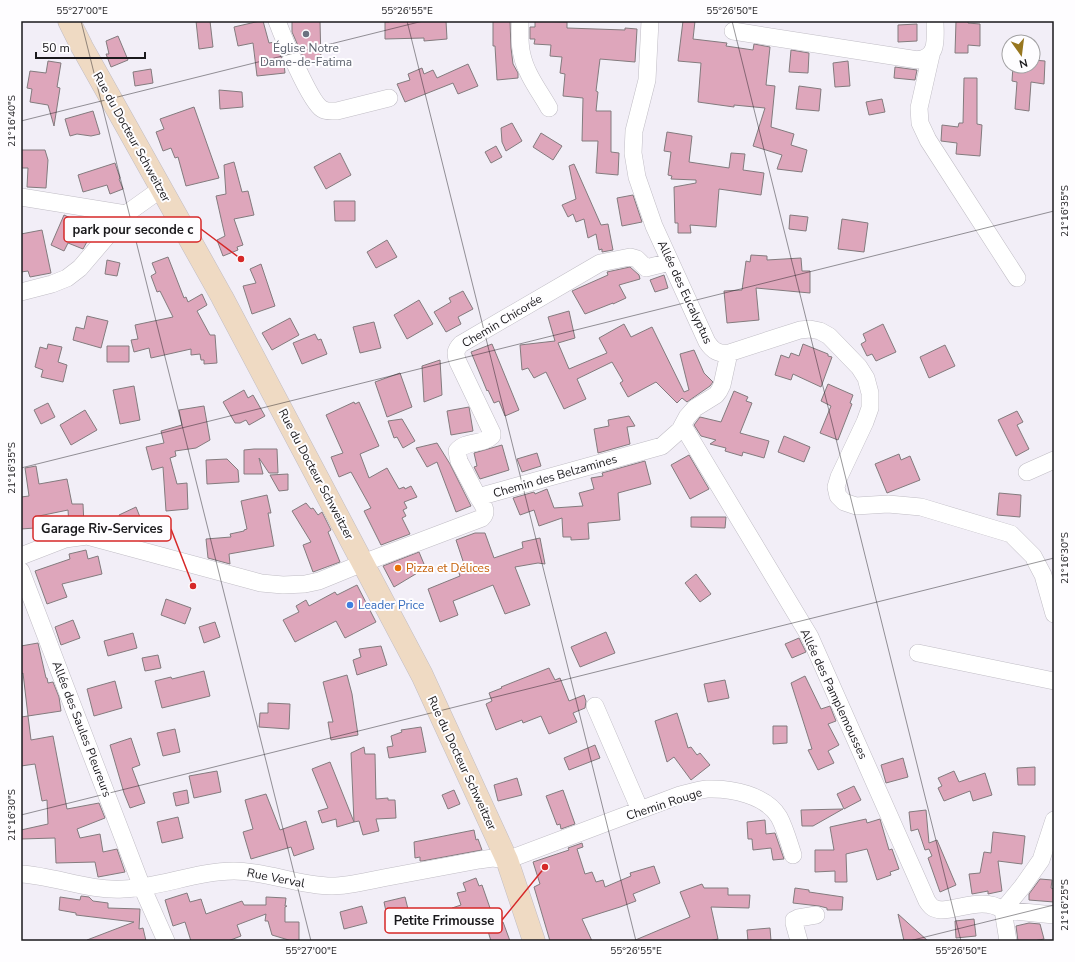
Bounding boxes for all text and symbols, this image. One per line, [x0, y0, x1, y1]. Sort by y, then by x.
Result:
text: 55°27'00"E [56, 4, 108, 18]
text: 55°26'55"E [381, 4, 433, 18]
text: 55°26'50"E [706, 4, 758, 18]
marker: Église Notre Dame-de-Fatima [301, 29, 311, 39]
scale bar [36, 34, 145, 60]
north arrow [1001, 34, 1041, 74]
text: 50 m [42, 40, 70, 56]
place label: Église Notre Dame-de-Fatima [260, 40, 352, 70]
text: N [1017, 55, 1029, 71]
street label: Rue du Docteur Schweitzer [90, 69, 175, 205]
text: 21°16'40"S [5, 95, 19, 147]
text: 21°16'35"S [1058, 185, 1072, 237]
callout: park pour seconde c [64, 217, 201, 242]
text: park pour seconde c [73, 221, 193, 239]
street label: Allée des Eucalyptus [654, 238, 716, 347]
street label: Chemin Chicorée [459, 291, 545, 351]
street label: Rue du Docteur Schweitzer [275, 406, 358, 543]
text: 21°16'35"S [5, 442, 19, 494]
street label: Chemin des Belzamines [491, 451, 619, 501]
callout: Garage Riv-Services [33, 516, 171, 541]
text: Garage Riv-Services [41, 520, 163, 538]
text: 21°16'30"S [1058, 532, 1072, 584]
place label: Pizza et Délices [406, 560, 490, 576]
marker: Pizza et Délices [393, 563, 403, 573]
place label: Leader Price [358, 597, 424, 613]
marker: Leader Price [345, 600, 355, 610]
street label: Allée des Pamplemousses [797, 626, 871, 762]
street label: Allée des Saules Pleureurs [49, 659, 115, 800]
street label: Rue du Docteur Schweitzer [424, 693, 500, 833]
street label: Chemin Rouge [624, 784, 704, 824]
text: 21°16'30"S [5, 789, 19, 841]
street label: Rue Verval [246, 865, 307, 892]
text: 21°16'25"S [1058, 879, 1072, 931]
callout: Petite Frimousse [385, 908, 502, 933]
text: Petite Frimousse [394, 912, 494, 930]
text: 55°27'00"E [285, 944, 337, 958]
text: 55°26'55"E [610, 944, 662, 958]
text: 55°26'50"E [935, 944, 987, 958]

